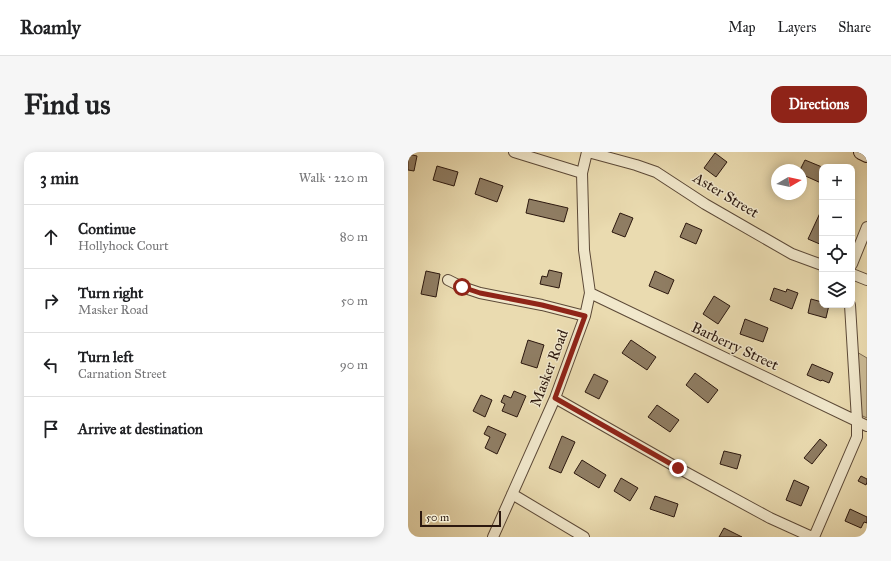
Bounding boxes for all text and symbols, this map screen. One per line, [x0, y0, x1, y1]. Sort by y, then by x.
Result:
text: Roamly [20, 16, 81, 39]
text: Map [728, 19, 756, 36]
text: Layers [778, 19, 816, 36]
text: Share [838, 19, 871, 36]
button: Directions [771, 86, 867, 123]
text: Find us [24, 87, 110, 122]
north arrow [771, 164, 807, 200]
map controls [819, 164, 855, 308]
button: + [819, 164, 855, 200]
text: 3 min [40, 168, 79, 189]
street label: Aster Street [689, 168, 763, 222]
text: Walk · 220 m [299, 170, 368, 186]
button: − [819, 200, 855, 236]
text: Continue [78, 220, 136, 238]
icon: ahead [40, 226, 62, 248]
text: 80 m [340, 229, 368, 245]
button: locate [819, 236, 855, 272]
text: Hollyhock Court [78, 238, 169, 254]
button: layers [819, 272, 855, 308]
route start [453, 278, 471, 296]
text: Turn right [78, 284, 143, 302]
icon: right [40, 290, 62, 312]
text: 50 m [341, 293, 368, 309]
text: Masker Road [78, 302, 148, 318]
street label: Barberry Street [689, 318, 782, 374]
street label: Masker Road [526, 326, 572, 409]
text: Turn left [78, 348, 134, 366]
icon: left [40, 354, 62, 376]
text: 90 m [340, 357, 368, 373]
text: Carnation Street [78, 366, 167, 382]
icon: arrive [40, 418, 62, 440]
text: Arrive at destination [78, 420, 203, 438]
route end [669, 459, 687, 477]
scale bar [420, 509, 501, 528]
text: 50 m [426, 511, 449, 524]

